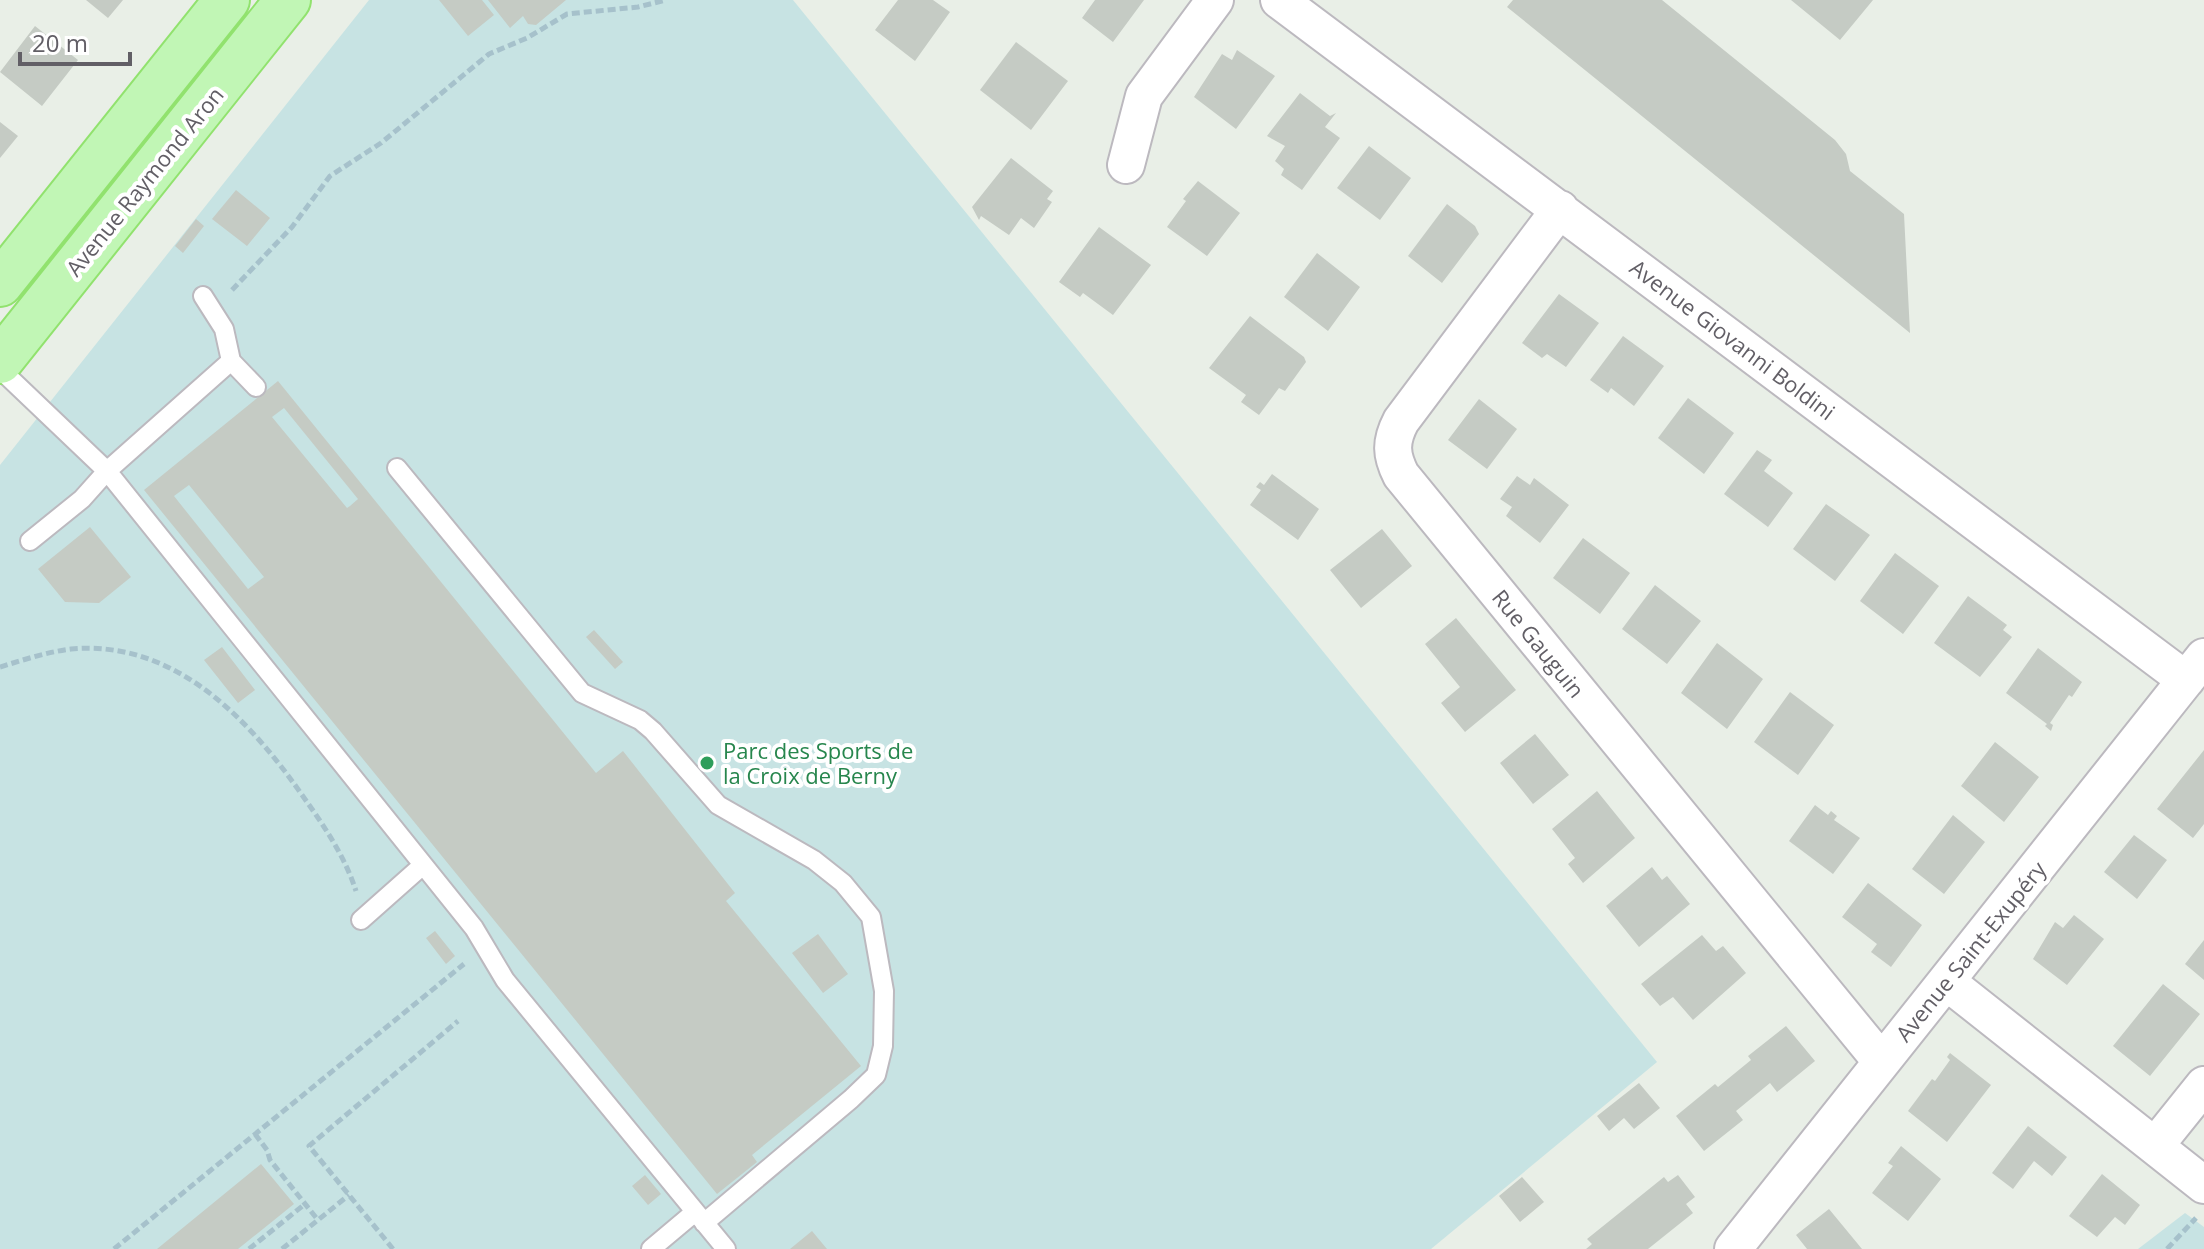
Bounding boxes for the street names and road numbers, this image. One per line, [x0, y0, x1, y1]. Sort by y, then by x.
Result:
street label: Avenue Raymond Aron [58, 80, 230, 282]
street label: Avenue Giovanni Boldini [1624, 252, 1842, 426]
street label: Rue Gauguin [1486, 583, 1592, 703]
street label: Avenue Saint-Exupéry [1888, 854, 2053, 1047]

